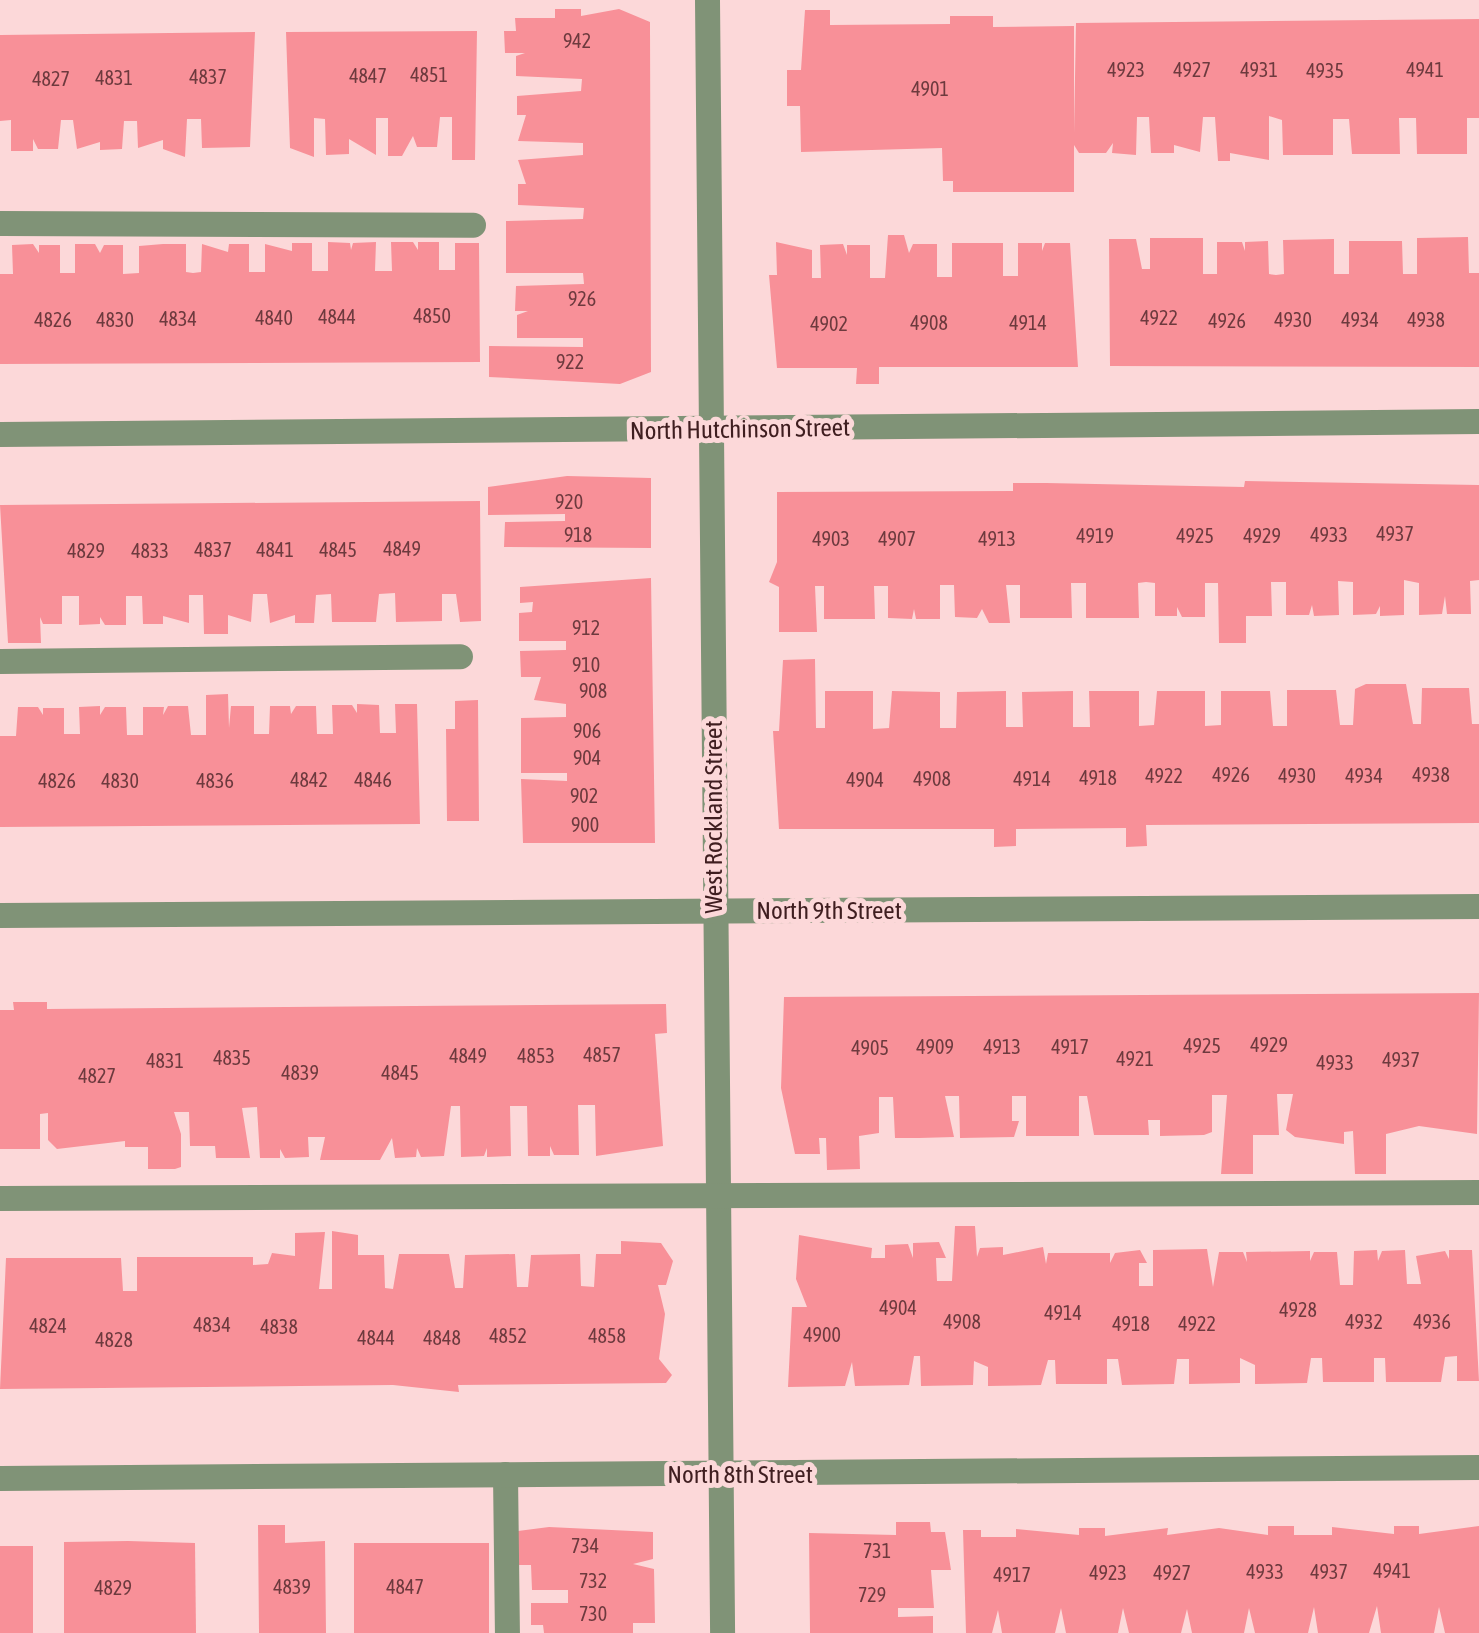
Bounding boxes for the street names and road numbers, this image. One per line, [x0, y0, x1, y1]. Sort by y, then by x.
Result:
street label: North Hutchinson Street [630, 412, 850, 446]
street label: West Rockland Street [698, 720, 728, 914]
street label: North 9th Street [756, 895, 902, 925]
street label: North 8th Street [667, 1459, 813, 1489]

